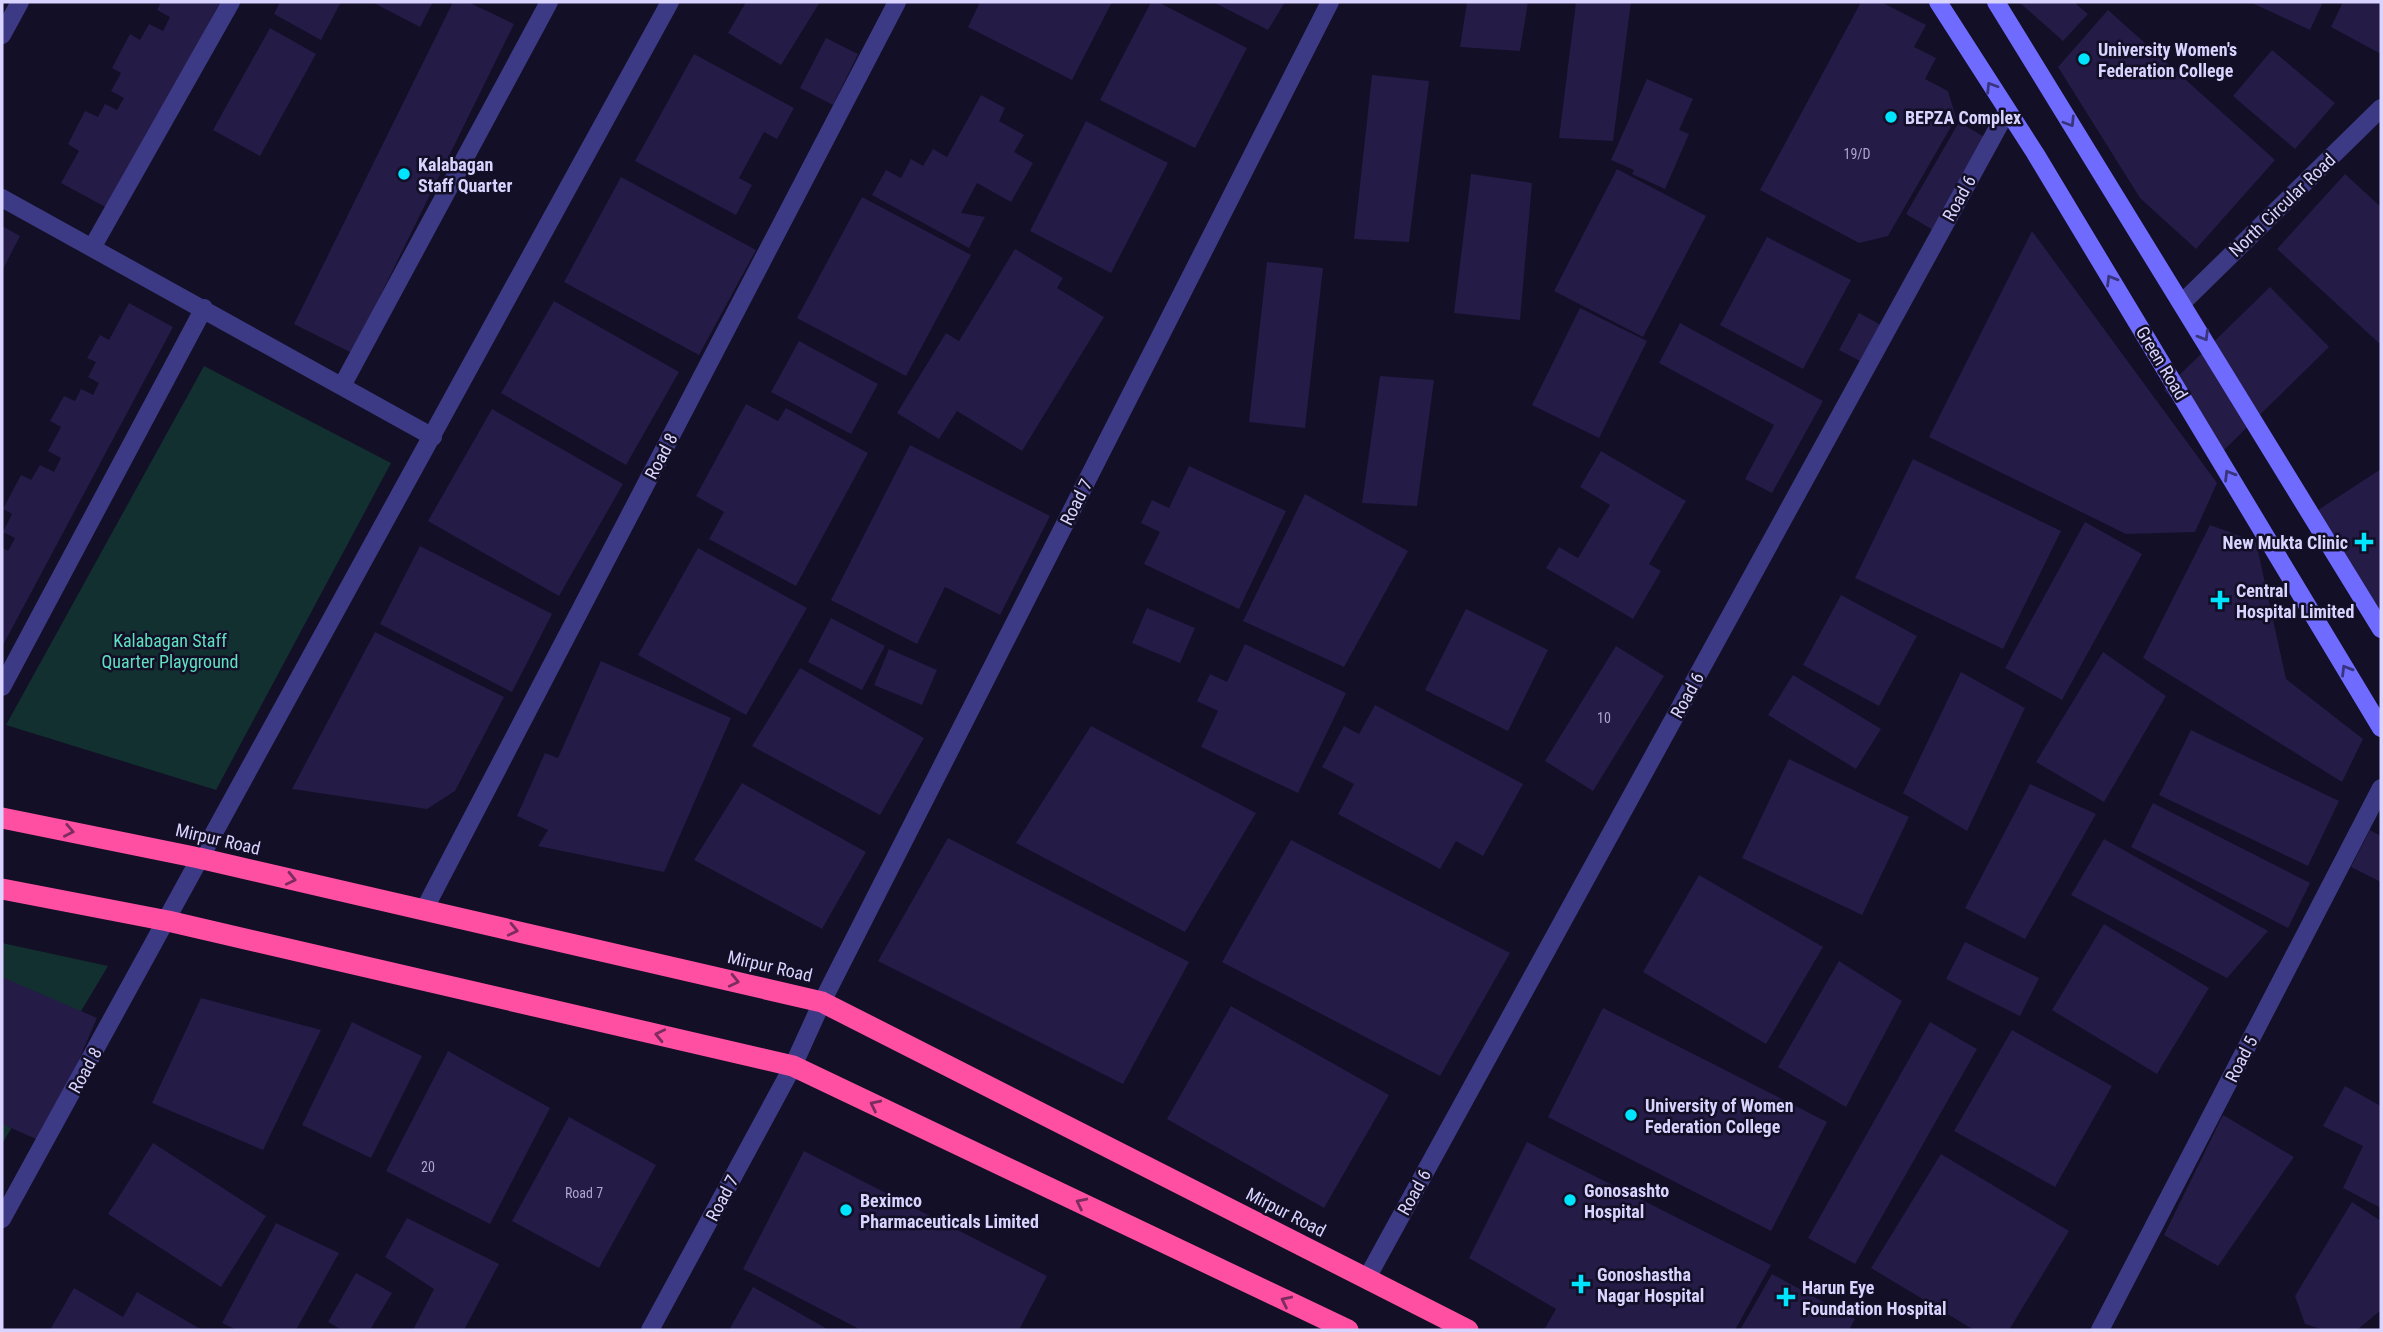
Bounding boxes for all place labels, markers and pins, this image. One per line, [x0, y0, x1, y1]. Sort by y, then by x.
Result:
place label: University Women's Federation College [2098, 39, 2237, 81]
marker: University Women's Federation College [2076, 51, 2092, 67]
place label: BEPZA Complex [1905, 107, 2021, 128]
marker: BEPZA Complex [1883, 109, 1899, 125]
place label: Kalabagan Staff Quarter [418, 154, 512, 196]
marker: Kalabagan Staff Quarter [396, 166, 412, 182]
place label: New Mukta Clinic [2223, 532, 2348, 553]
marker: New Mukta Clinic [2354, 532, 2374, 552]
place label: Central Hospital Limited [2236, 580, 2354, 622]
marker: Central Hospital Limited [2210, 590, 2230, 610]
place label: University of Women Federation College [1645, 1095, 1794, 1137]
marker: University of Women Federation College [1623, 1107, 1639, 1123]
place label: Gonosashto Hospital [1584, 1180, 1669, 1222]
place label: Beximco Pharmaceuticals Limited [860, 1190, 1039, 1232]
marker: Gonosashto Hospital [1562, 1192, 1578, 1208]
marker: Beximco Pharmaceuticals Limited [838, 1202, 854, 1218]
place label: Gonoshastha Nagar Hospital [1597, 1264, 1704, 1306]
marker: Gonoshastha Nagar Hospital [1571, 1274, 1591, 1294]
place label: Harun Eye Foundation Hospital [1802, 1277, 1947, 1319]
marker: Harun Eye Foundation Hospital [1776, 1287, 1796, 1307]

